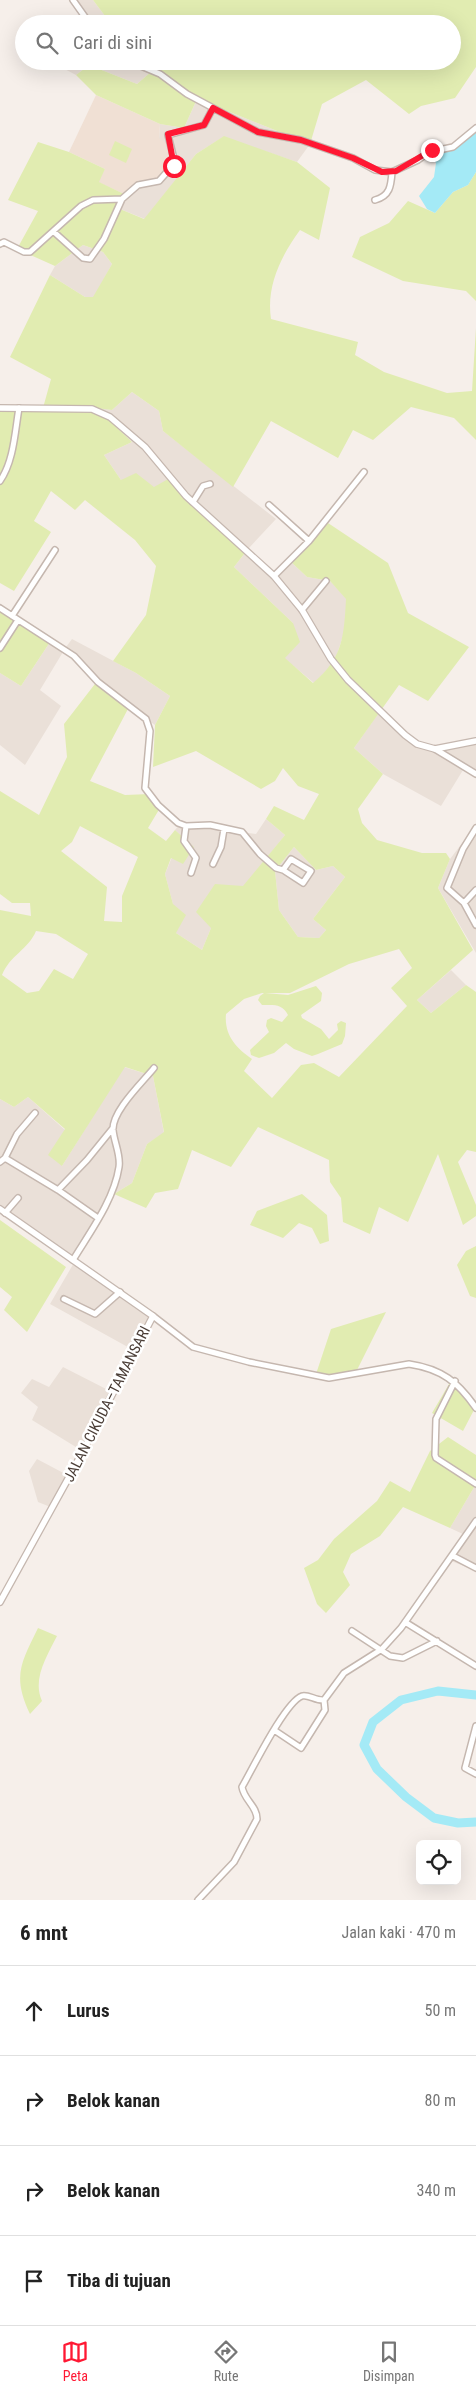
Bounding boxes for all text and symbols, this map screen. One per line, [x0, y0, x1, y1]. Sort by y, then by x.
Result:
search box [15, 15, 461, 70]
icon: search [33, 29, 61, 57]
text: Cari di sini [73, 31, 152, 54]
route end [421, 139, 444, 162]
route start [163, 155, 186, 178]
street label: JALAN CIKUDA–TAMANSARI [60, 1323, 154, 1485]
map controls [416, 1840, 461, 1885]
button: locate [416, 1840, 461, 1885]
text: 6 mnt [20, 1921, 68, 1945]
text: Jalan kaki · 470 m [341, 1923, 456, 1942]
icon: ahead [20, 1997, 48, 2025]
text: Lurus [67, 1999, 110, 2022]
text: 50 m [424, 2001, 456, 2020]
icon: right [20, 2087, 48, 2115]
text: Belok kanan [67, 2089, 160, 2112]
text: 80 m [424, 2091, 456, 2110]
icon: right [20, 2177, 48, 2205]
text: Belok kanan [67, 2179, 160, 2202]
text: 340 m [417, 2181, 456, 2200]
icon: arrive [20, 2267, 48, 2295]
text: Tiba di tujuan [67, 2269, 171, 2292]
tab: Peta [61, 2338, 89, 2384]
tab: Rute [212, 2338, 240, 2384]
tab: Disimpan [363, 2338, 415, 2384]

